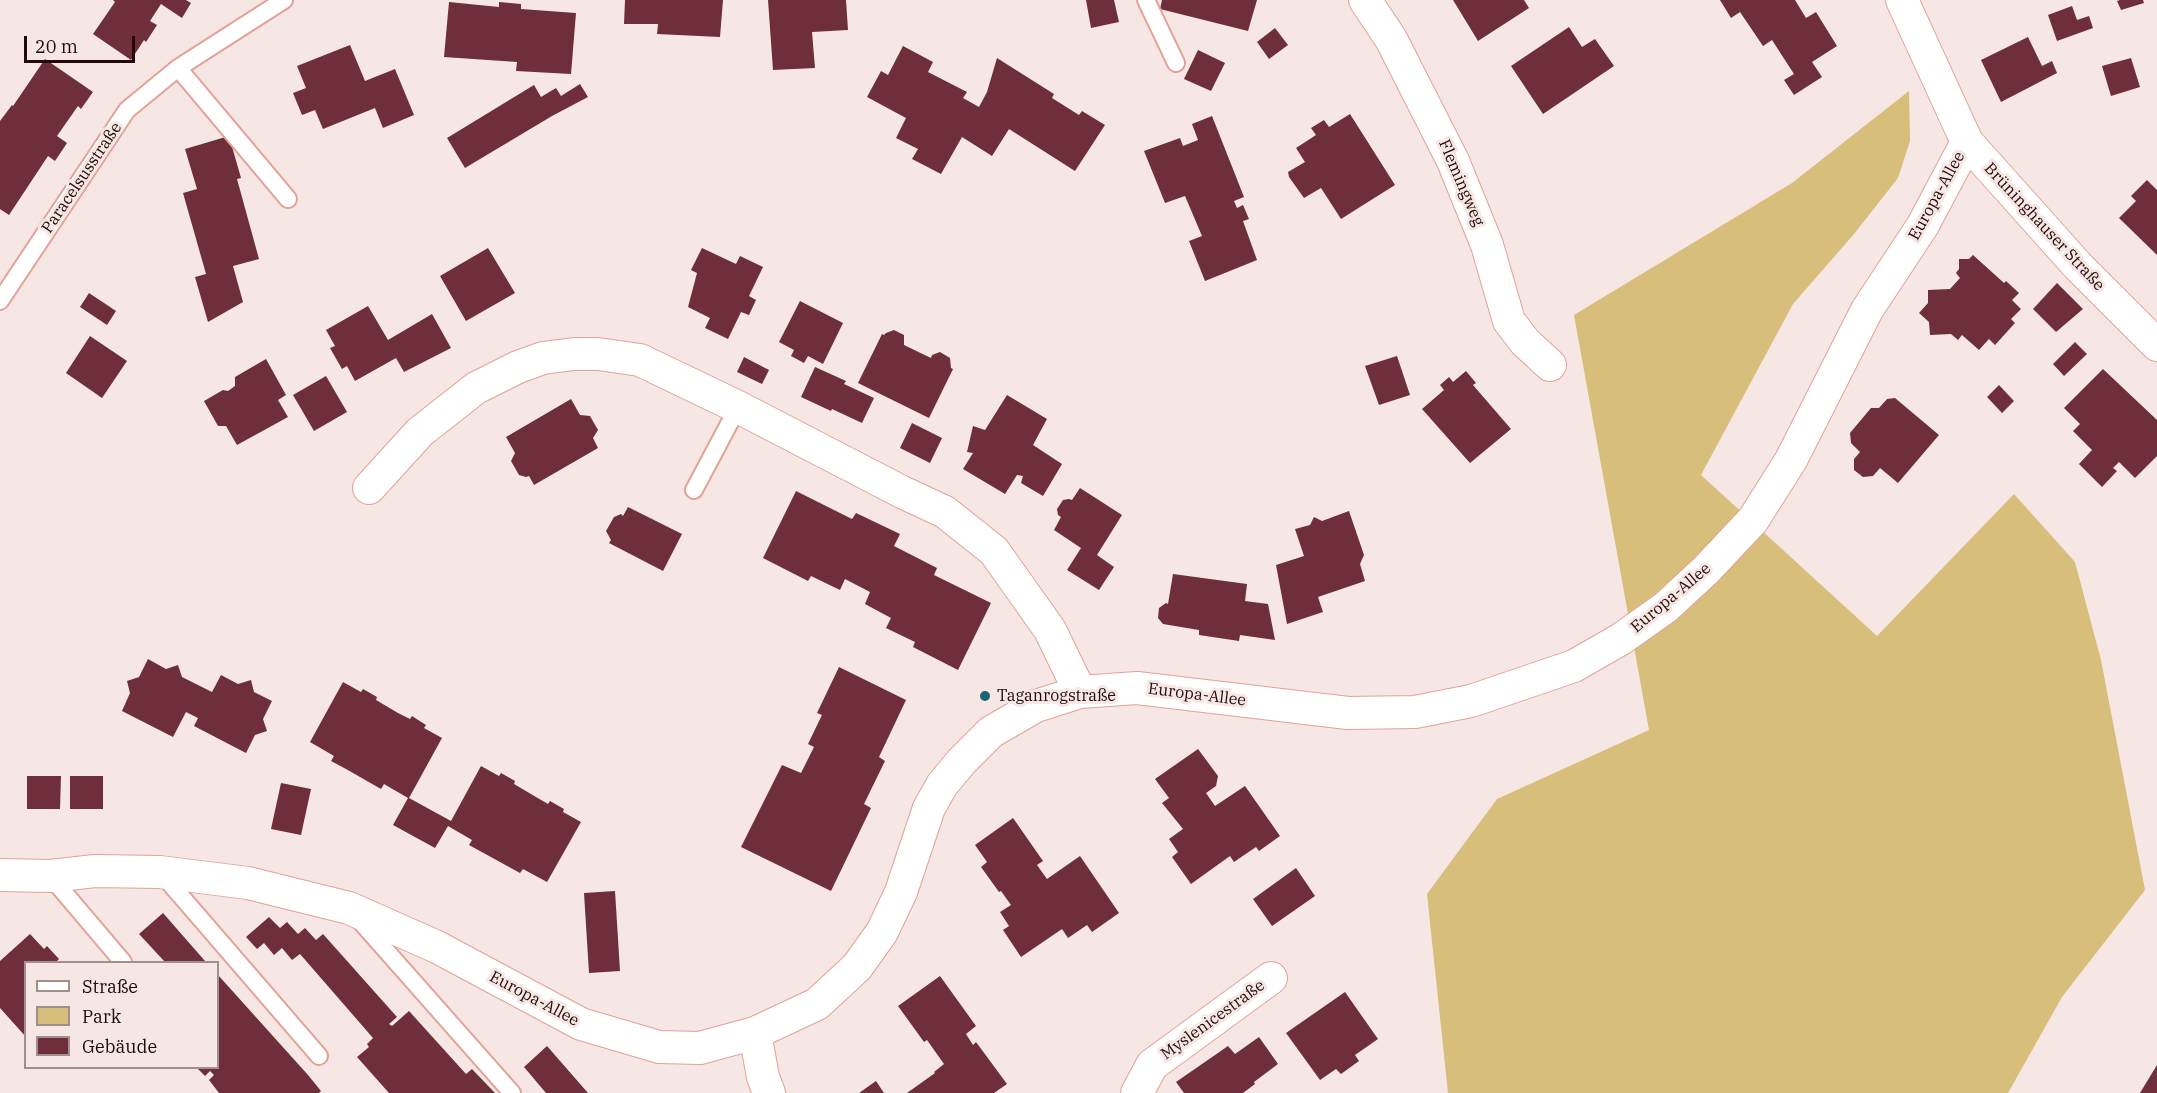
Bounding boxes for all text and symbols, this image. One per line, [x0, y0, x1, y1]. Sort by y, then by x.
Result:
scale bar [27, 24, 138, 62]
text: 20 m [35, 35, 78, 58]
street label: Paracelsusstraße [38, 119, 126, 237]
street label: Flemingweg [1434, 137, 1488, 229]
street label: Europa-Allee [1905, 148, 1969, 244]
street label: Brüninghauser Straße [1980, 159, 2108, 295]
street label: Europa-Allee [1627, 559, 1715, 637]
street label: Europa-Allee [1147, 679, 1247, 711]
place label: Taganrogstraße [997, 686, 1116, 706]
marker: Taganrogstraße [978, 689, 992, 703]
legend [24, 961, 219, 1069]
street label: Europa-Allee [486, 967, 582, 1031]
text: Straße [82, 975, 138, 998]
street label: Myslenicestraße [1157, 976, 1269, 1064]
text: Park [82, 1005, 121, 1028]
text: Gebäude [82, 1035, 157, 1058]

